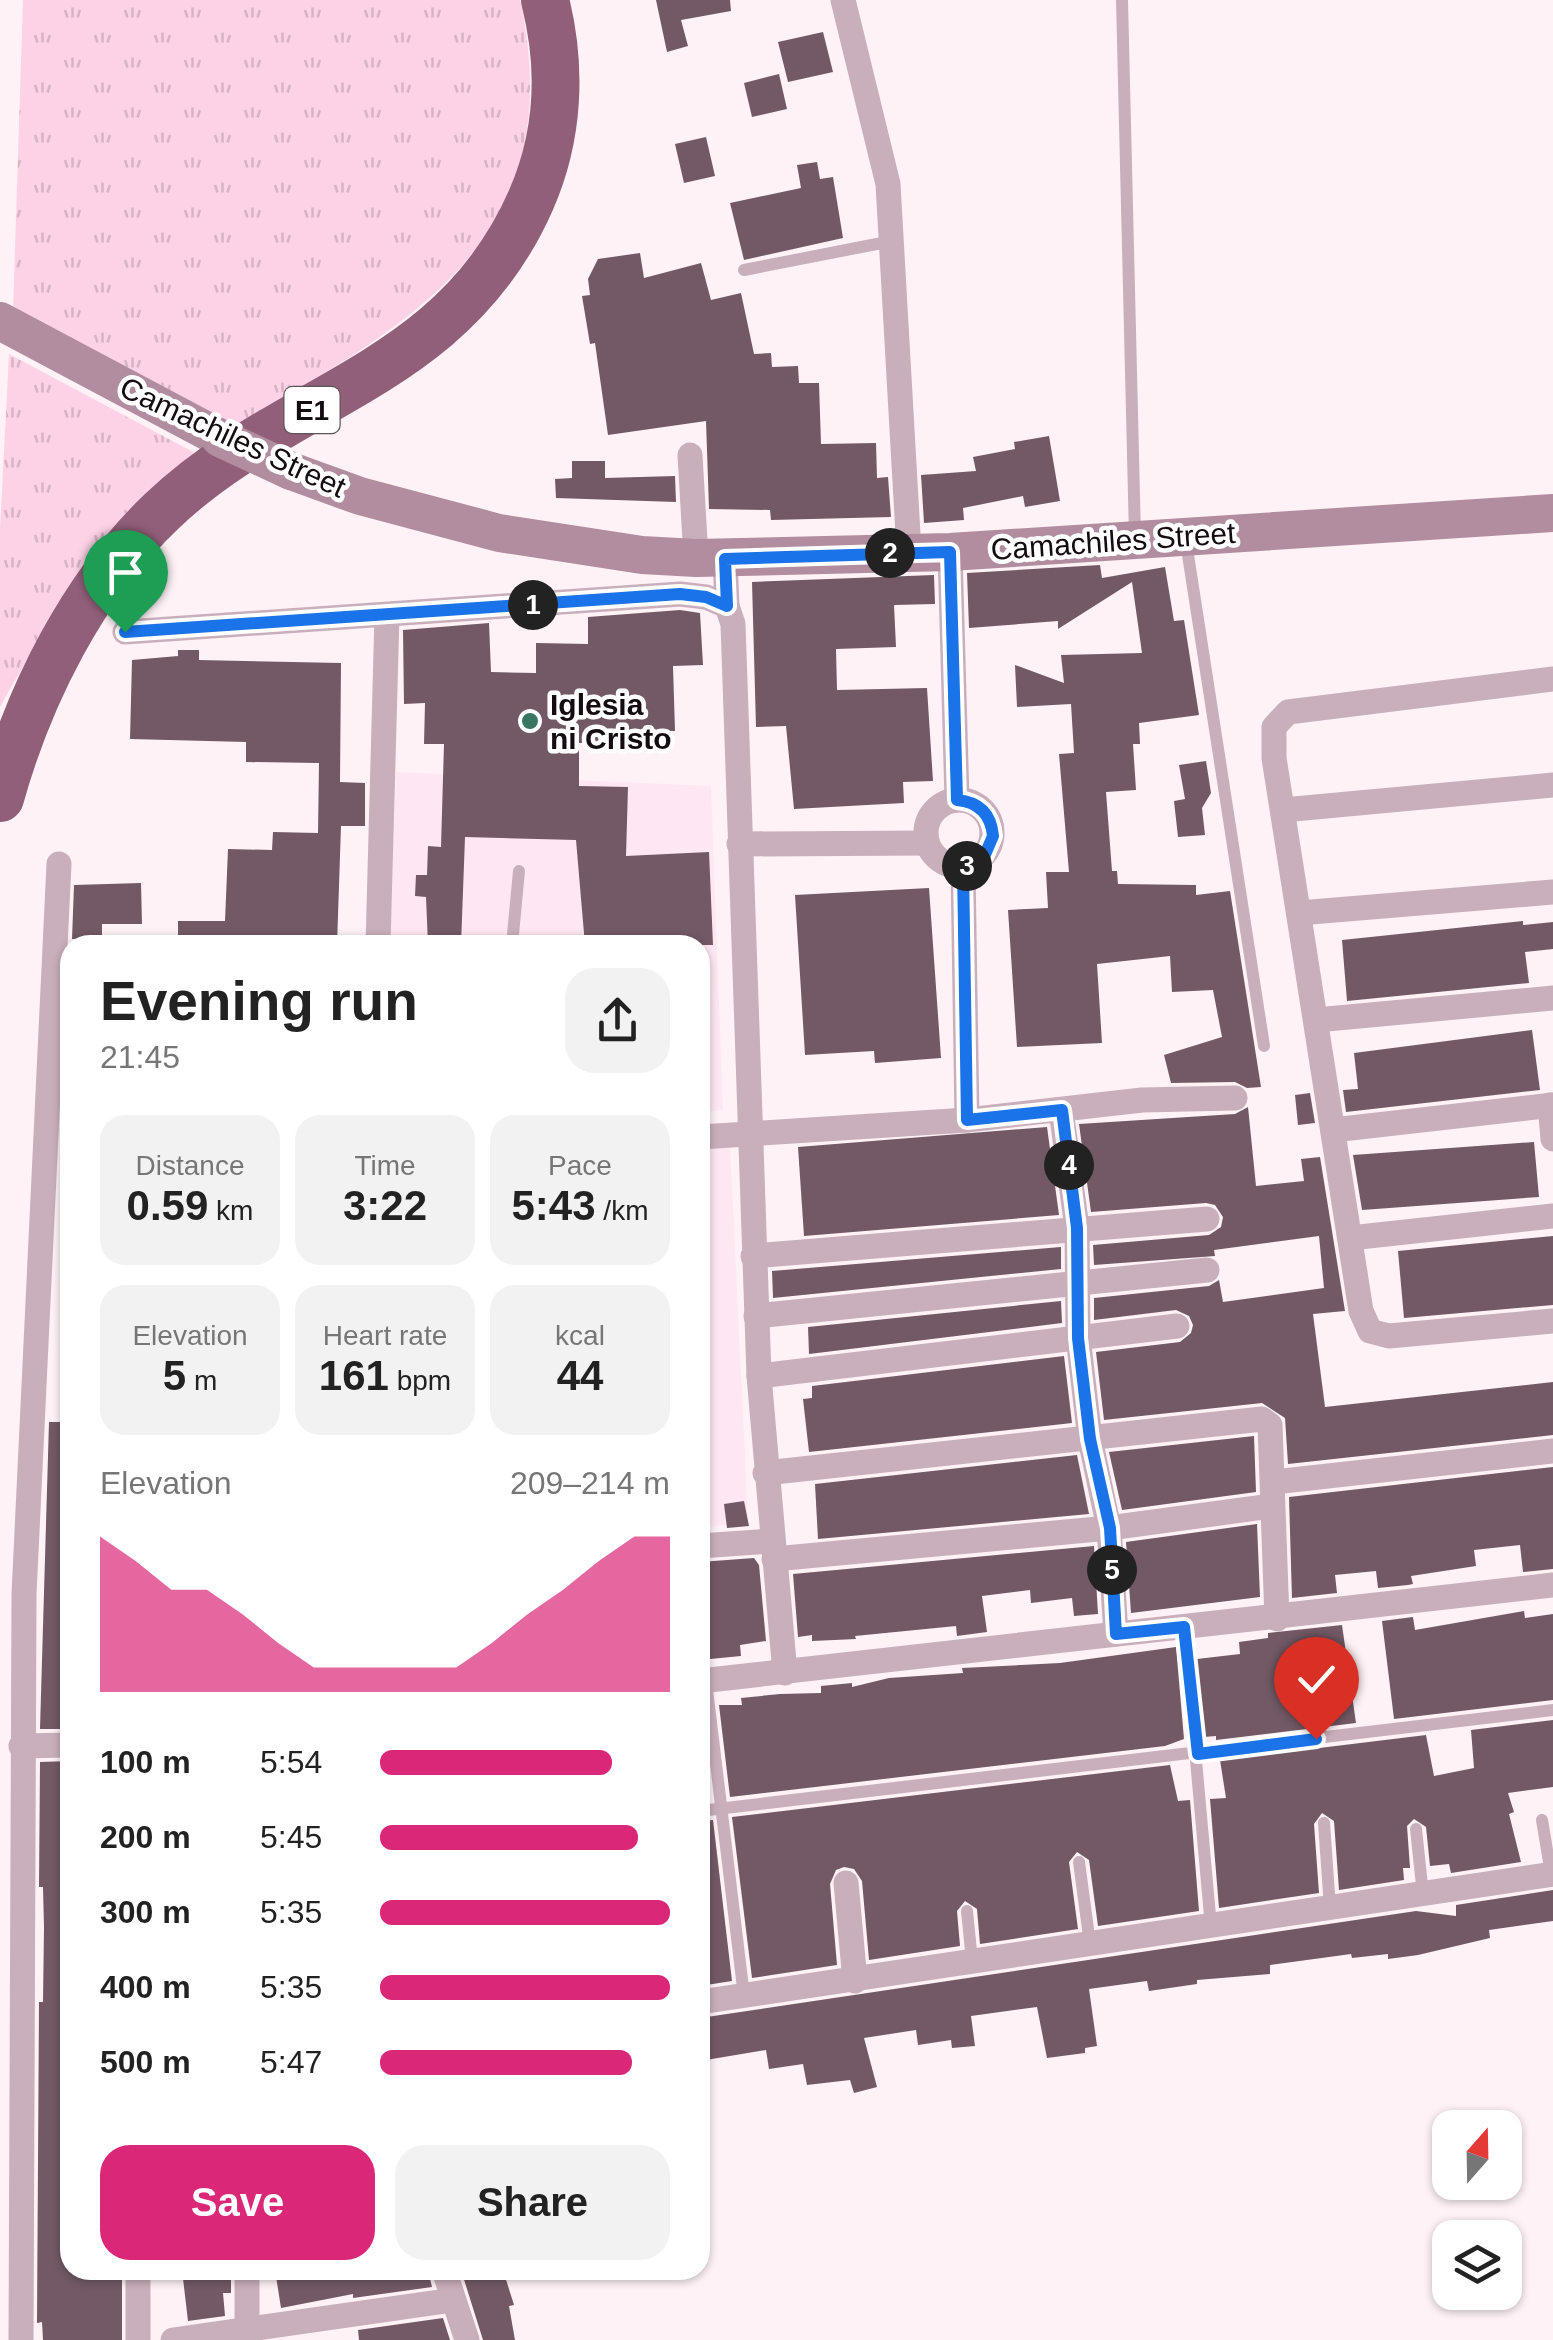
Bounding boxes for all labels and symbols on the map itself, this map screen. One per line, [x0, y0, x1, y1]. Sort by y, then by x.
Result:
street label: Camachiles Street [115, 370, 352, 504]
road number: E1 [284, 387, 340, 433]
street label: Camachiles Street [990, 516, 1237, 566]
pin: 2 [865, 528, 915, 578]
pin [83, 530, 168, 633]
pin: 1 [508, 580, 558, 630]
place label: Iglesia ni Cristo [550, 688, 672, 755]
marker: Iglesia ni Cristo [519, 710, 541, 732]
pin: 3 [942, 841, 992, 891]
pin: 4 [1044, 1140, 1094, 1190]
pin: 5 [1087, 1545, 1137, 1595]
pin [1274, 1637, 1359, 1740]
north arrow [1432, 2110, 1522, 2200]

